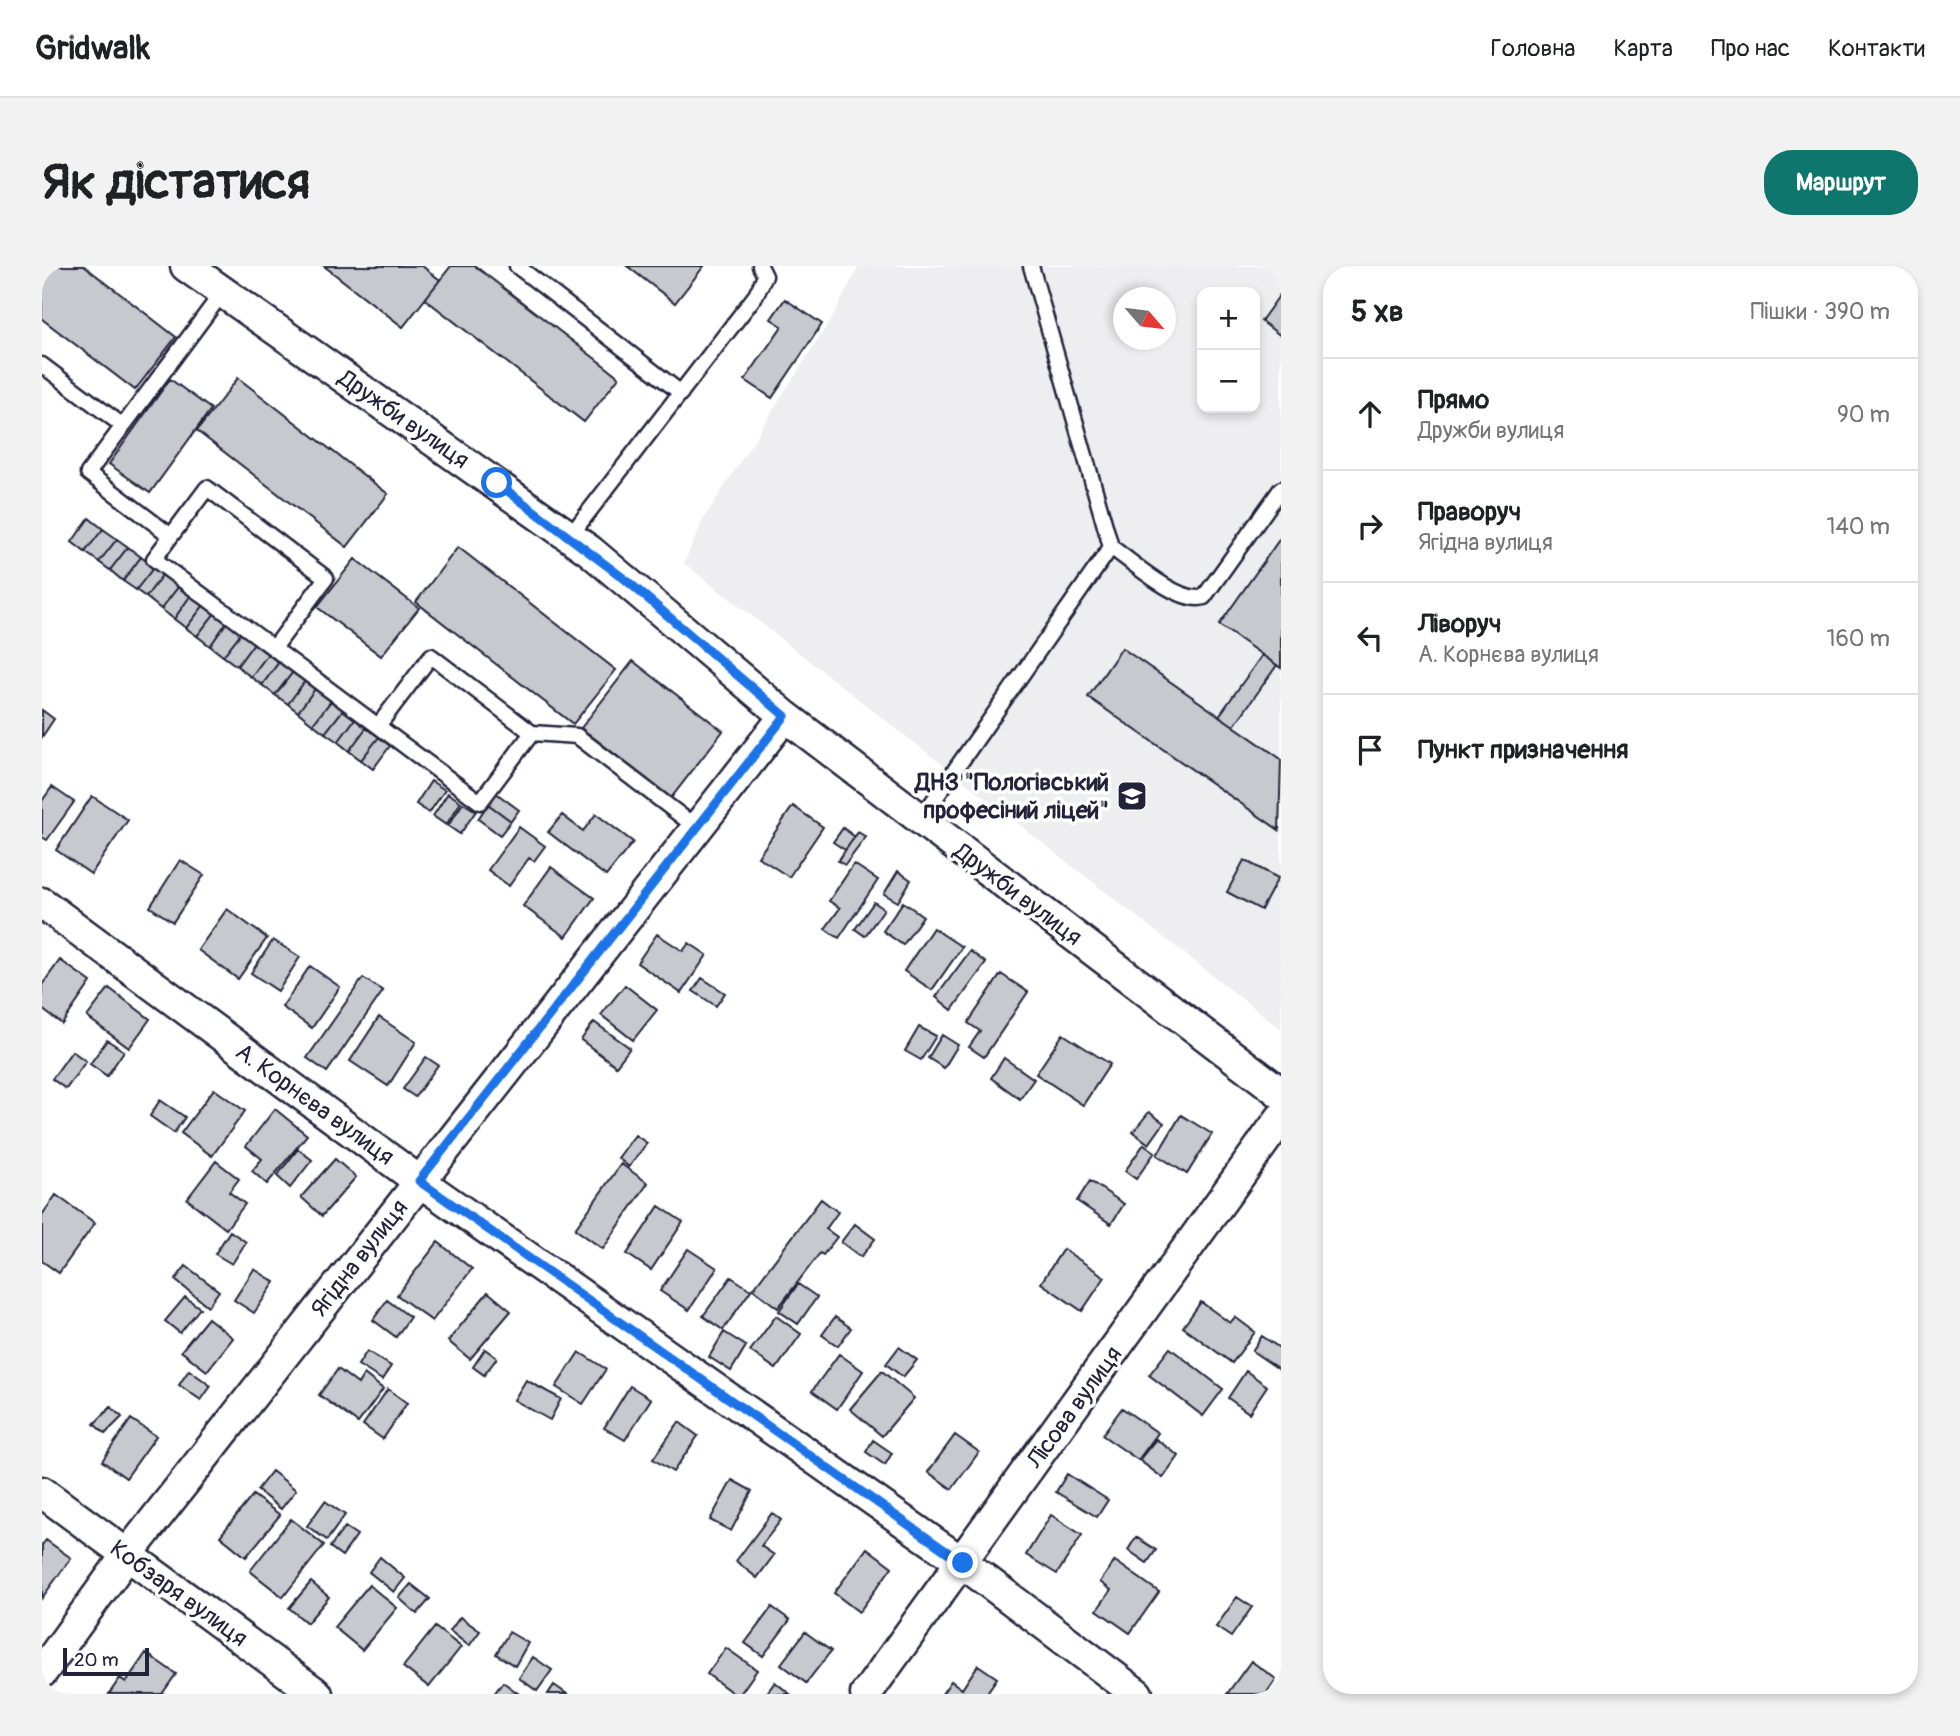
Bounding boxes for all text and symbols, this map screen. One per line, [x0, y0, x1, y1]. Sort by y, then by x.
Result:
text: Gridwalk [35, 28, 150, 69]
text: Головна [1491, 34, 1575, 63]
text: Карта [1613, 34, 1673, 63]
text: Про нас [1711, 34, 1790, 63]
text: Контакти [1828, 34, 1925, 63]
button: Маршрут [1764, 150, 1918, 215]
text: Як дістатися [42, 152, 310, 213]
north arrow [1113, 287, 1176, 350]
map controls [1197, 287, 1260, 413]
button: + [1197, 287, 1260, 350]
text: 5 хв [1351, 293, 1404, 330]
text: Пішки · 390 m [1751, 297, 1890, 326]
button: − [1197, 350, 1260, 413]
street label: Дружби вулиця [332, 363, 475, 475]
text: Прямо [1418, 384, 1489, 416]
icon: ahead [1351, 395, 1389, 433]
text: 90 m [1837, 400, 1890, 429]
text: Дружби вулиця [1418, 416, 1564, 445]
route start [481, 467, 512, 498]
text: Праворуч [1418, 496, 1521, 528]
icon: right [1351, 507, 1389, 545]
text: 140 m [1827, 512, 1890, 541]
text: Ягідна вулиця [1418, 528, 1553, 557]
text: Ліворуч [1418, 608, 1502, 640]
icon: left [1351, 619, 1389, 657]
text: 160 m [1826, 624, 1890, 653]
text: А. Корнєва вулиця [1418, 640, 1599, 669]
icon: arrive [1351, 731, 1389, 769]
text: Пункт призначення [1418, 734, 1629, 766]
place label: ДНЗ "Пологівський професіний ліцей" [913, 768, 1109, 825]
school or university icon: ДНЗ "Пологівський професіний ліцей" [1115, 779, 1149, 813]
street label: Дружби вулиця [947, 836, 1087, 952]
street label: А. Корнєва вулиця [230, 1037, 400, 1172]
street label: Ягідна вулиця [305, 1194, 414, 1323]
street label: Лісова вулиця [1020, 1341, 1128, 1475]
street label: Кобзаря вулиця [104, 1534, 253, 1653]
route end [947, 1547, 978, 1578]
scale bar [63, 1645, 149, 1677]
text: 20 m [74, 1648, 119, 1672]

